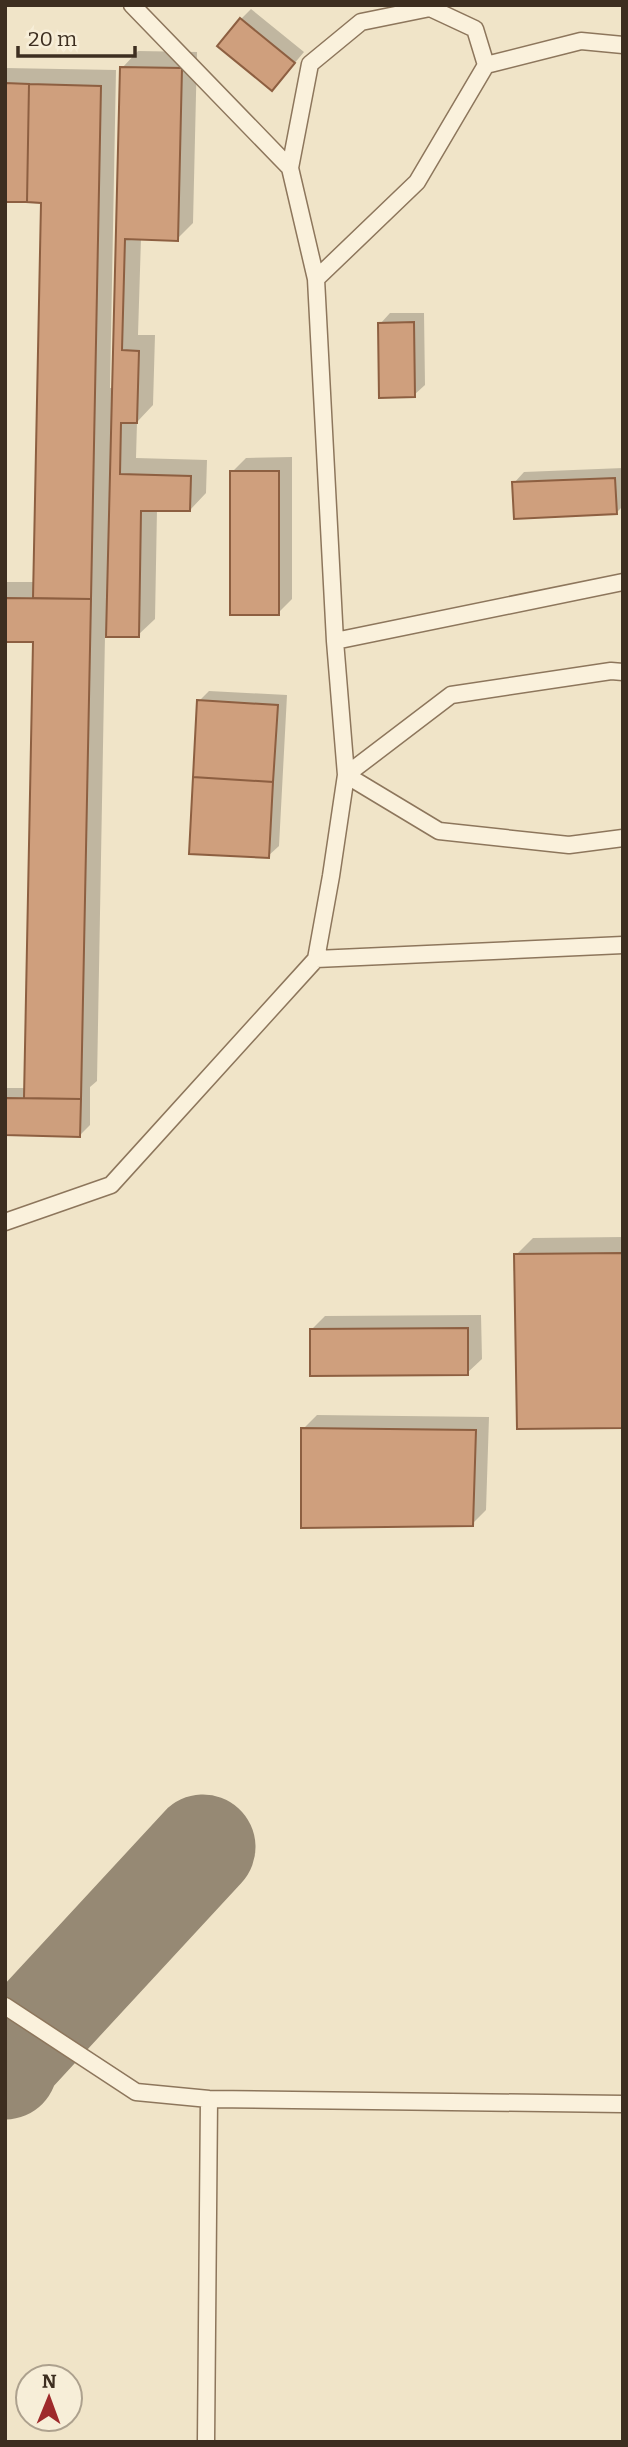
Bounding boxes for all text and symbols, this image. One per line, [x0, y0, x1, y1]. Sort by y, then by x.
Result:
scale bar [18, 14, 135, 58]
text: 20 m [28, 26, 77, 52]
north arrow [14, 2363, 84, 2433]
text: N [42, 2370, 57, 2393]

